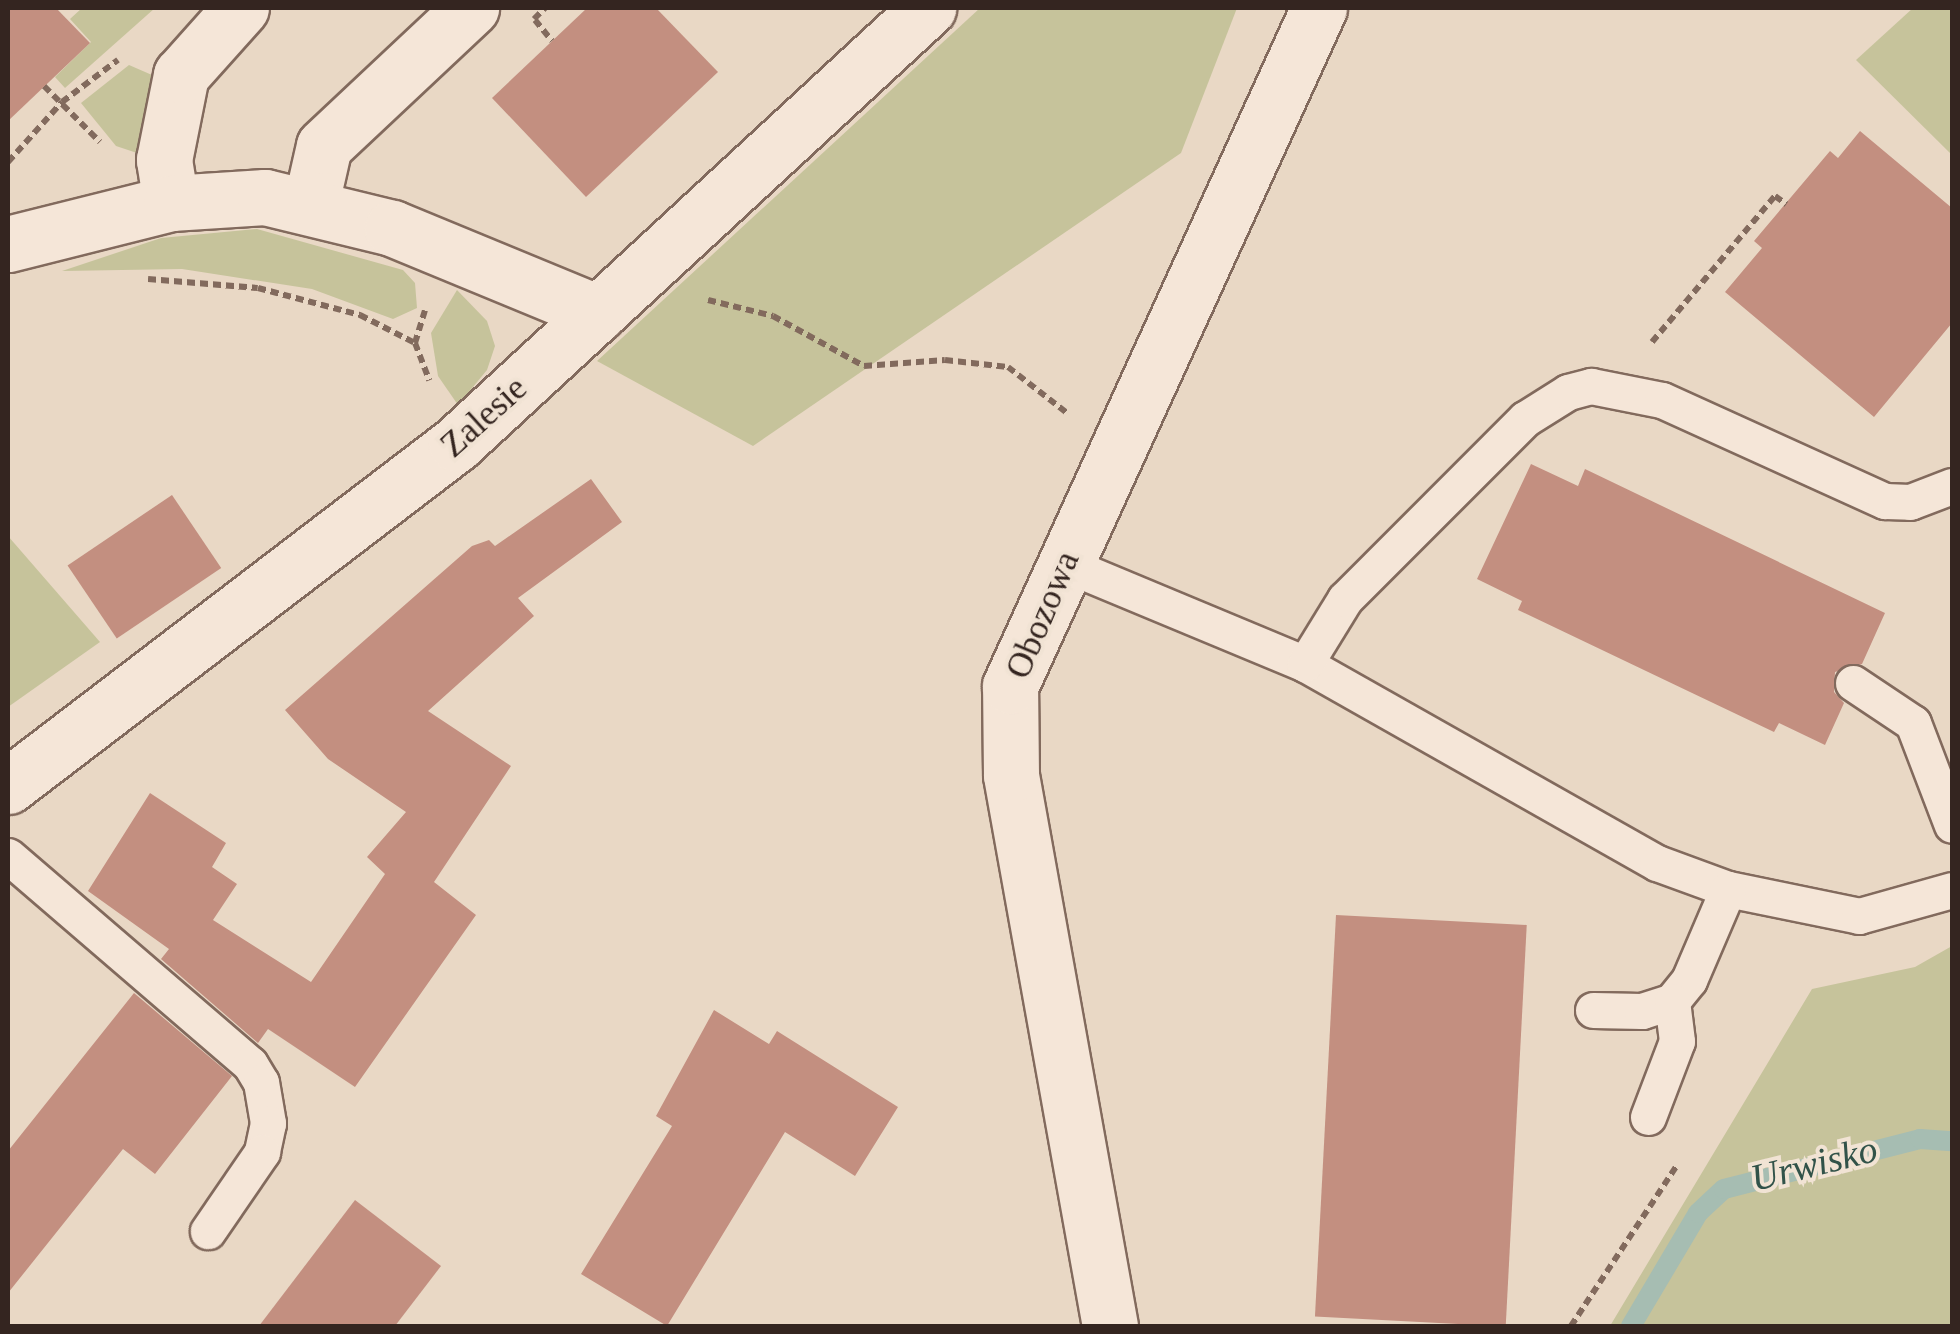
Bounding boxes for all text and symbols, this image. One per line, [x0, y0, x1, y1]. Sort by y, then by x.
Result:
street label: Zalesie [432, 368, 536, 466]
street label: Obozowa [997, 545, 1089, 685]
water label: Urwisko [1746, 1126, 1882, 1202]

